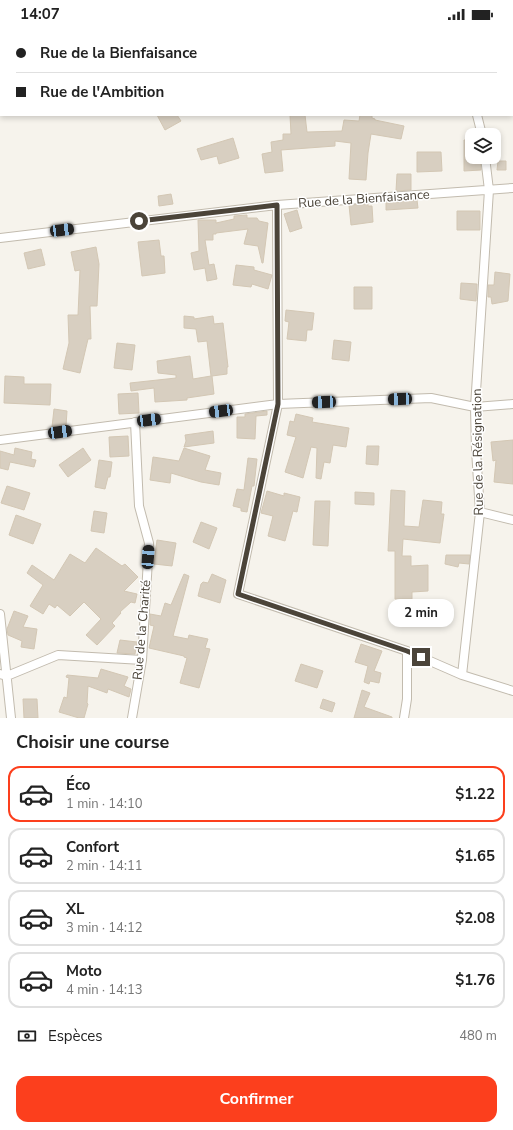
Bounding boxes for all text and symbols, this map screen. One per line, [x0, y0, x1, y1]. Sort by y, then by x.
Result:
text: 14:07 [20, 4, 60, 24]
text: Rue de la Bienfaisance [40, 43, 197, 63]
text: Rue de l'Ambition [40, 82, 164, 102]
map controls [465, 128, 501, 164]
button: layers [465, 128, 501, 164]
street label: Rue de la Bienfaisance [298, 185, 430, 213]
route start [130, 212, 148, 230]
car [49, 223, 75, 237]
street label: Rue de la Résignation [468, 388, 488, 516]
car [388, 393, 412, 405]
car [312, 396, 336, 408]
car [208, 404, 234, 418]
car [136, 413, 162, 427]
car [47, 424, 73, 440]
car [141, 545, 155, 569]
street label: Rue de la Charité [129, 579, 155, 681]
callout: 2 min [388, 599, 454, 627]
text: 2 min [404, 604, 438, 622]
route end [412, 648, 430, 666]
text: Choisir une course [16, 730, 169, 754]
text: Éco [66, 775, 90, 795]
icon: car [18, 776, 54, 812]
text: $1.22 [455, 784, 495, 804]
text: 1 min · 14:10 [66, 795, 142, 813]
text: Confort [66, 837, 119, 857]
icon: car [18, 838, 54, 874]
text: $1.65 [455, 846, 495, 866]
text: 2 min · 14:11 [66, 857, 142, 875]
text: XL [66, 899, 85, 919]
icon: car [18, 900, 54, 936]
text: $2.08 [455, 908, 495, 928]
text: 3 min · 14:12 [66, 919, 142, 937]
text: Moto [66, 961, 102, 981]
icon: car [18, 962, 54, 998]
text: $1.76 [455, 970, 495, 990]
text: 4 min · 14:13 [66, 981, 142, 999]
icon: cash [16, 1025, 38, 1047]
text: Espèces [48, 1026, 103, 1046]
text: 480 m [459, 1027, 497, 1045]
button: Confirmer [16, 1076, 497, 1122]

